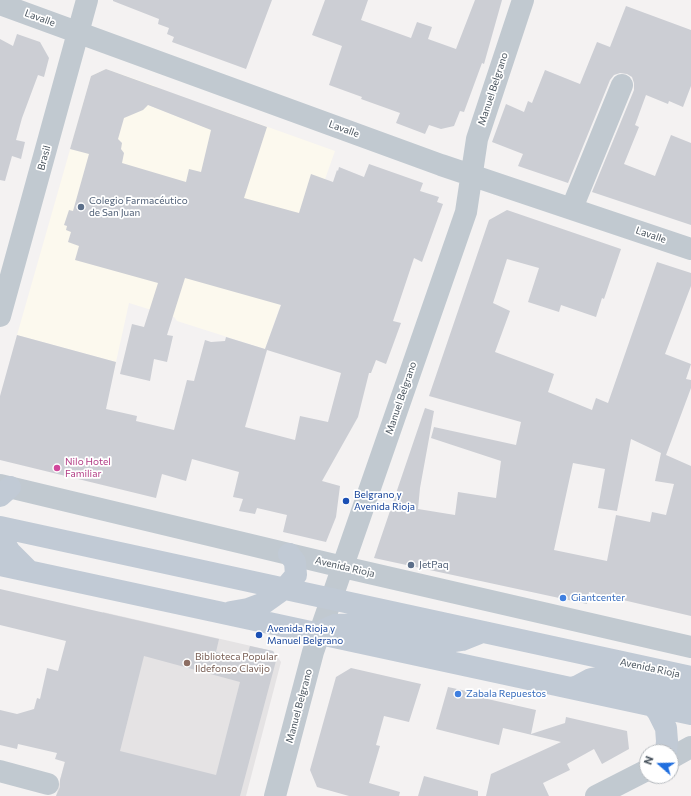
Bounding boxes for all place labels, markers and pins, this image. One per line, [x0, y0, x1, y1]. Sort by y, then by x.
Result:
place label: Colegio Farmacéutico de San Juan [89, 195, 188, 218]
marker: Colegio Farmacéutico de San Juan [76, 202, 86, 212]
place label: Nilo Hotel Familiar [65, 456, 111, 480]
marker: Nilo Hotel Familiar [52, 463, 62, 473]
place label: Belgrano y Avenida Rioja [354, 489, 415, 512]
marker: Belgrano y Avenida Rioja [341, 496, 351, 506]
place label: JetPaq [419, 559, 449, 571]
marker: JetPaq [406, 560, 416, 570]
place label: Giantcenter [571, 592, 625, 604]
marker: Giantcenter [558, 593, 568, 603]
place label: Avenida Rioja y Manuel Belgrano [267, 623, 343, 646]
marker: Avenida Rioja y Manuel Belgrano [254, 630, 264, 640]
place label: Biblioteca Popular Ildefonso Clavijo [195, 651, 278, 674]
marker: Biblioteca Popular Ildefonso Clavijo [182, 658, 192, 668]
place label: Zabala Repuestos [466, 688, 546, 700]
marker: Zabala Repuestos [453, 689, 463, 699]

